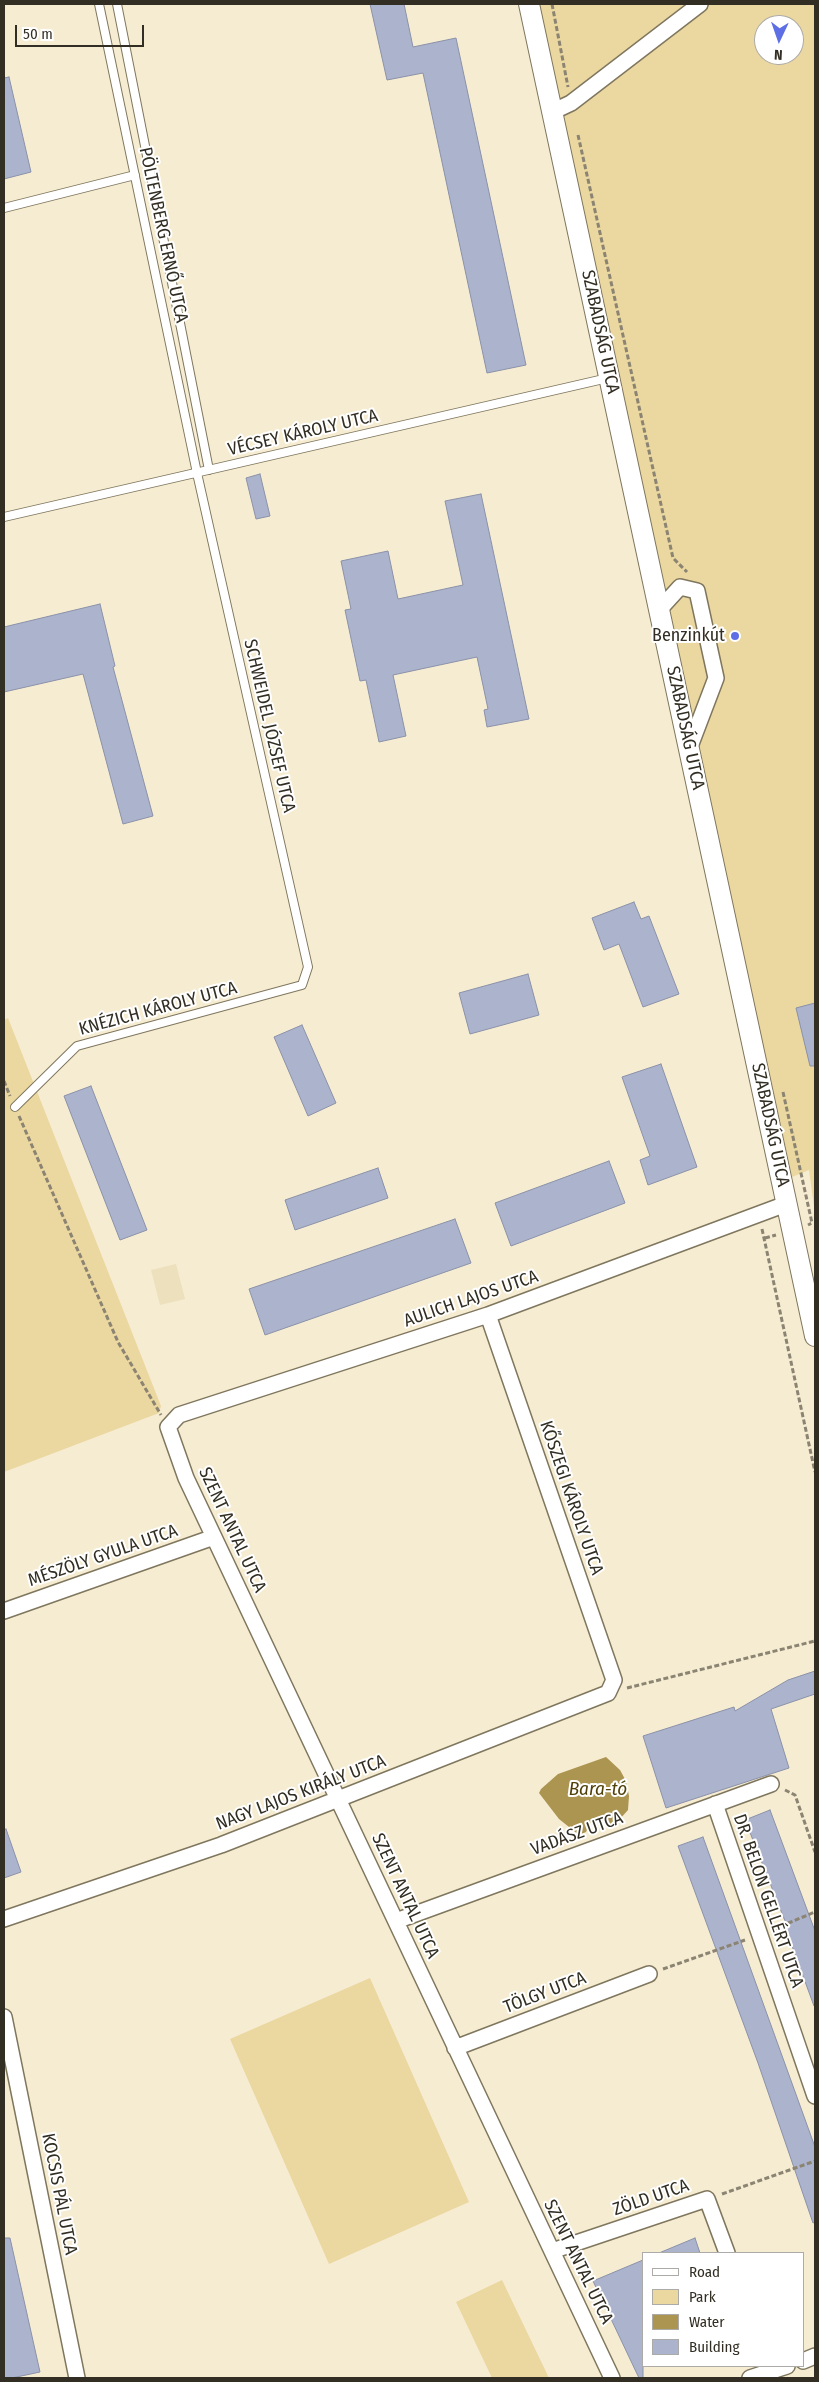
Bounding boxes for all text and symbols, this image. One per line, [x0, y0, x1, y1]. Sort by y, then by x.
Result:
scale bar [18, 15, 146, 47]
north arrow [754, 15, 804, 65]
text: 50 m [23, 25, 53, 43]
text: N [774, 46, 783, 63]
street label: PÖLTENBERG ERNŐ UTCA [134, 145, 192, 325]
street label: SZABADSÁG UTCA [576, 268, 624, 396]
street label: VÉCSEY KÁROLY UTCA [226, 405, 380, 461]
place label: Benzinkút [652, 625, 725, 647]
marker: Benzinkút [729, 630, 741, 642]
street label: SCHWEIDEL JÓZSEF UTCA [239, 637, 299, 815]
street label: SZABADSÁG UTCA [661, 664, 709, 792]
street label: KNÉZICH KÁROLY UTCA [77, 978, 239, 1040]
street label: SZABADSÁG UTCA [746, 1061, 794, 1189]
street label: AULICH LAJOS UTCA [401, 1266, 541, 1332]
street label: KŐSZEGI KÁROLY UTCA [534, 1418, 608, 1578]
street label: SZENT ANTAL UTCA [194, 1464, 270, 1596]
street label: MÉSZÖLY GYULA UTCA [25, 1520, 181, 1592]
street label: NAGY LAJOS KIRÁLY UTCA [213, 1751, 389, 1835]
water label: Bara-tó [569, 1779, 627, 1801]
street label: VADÁSZ UTCA [528, 1807, 626, 1861]
street label: DR. BELON GELLÉRT UTCA [728, 1811, 808, 1991]
street label: SZENT ANTAL UTCA [367, 1830, 443, 1962]
street label: TÖLGY UTCA [501, 1967, 589, 2019]
street label: KOCSIS PÁL UTCA [37, 2131, 81, 2257]
street label: ZÖLD UTCA [610, 2175, 692, 2221]
street label: SZENT ANTAL UTCA [539, 2196, 617, 2328]
legend [642, 2252, 804, 2367]
text: Road [689, 2263, 720, 2281]
text: Park [689, 2288, 716, 2306]
text: Water [689, 2313, 724, 2331]
text: Building [689, 2338, 740, 2356]

